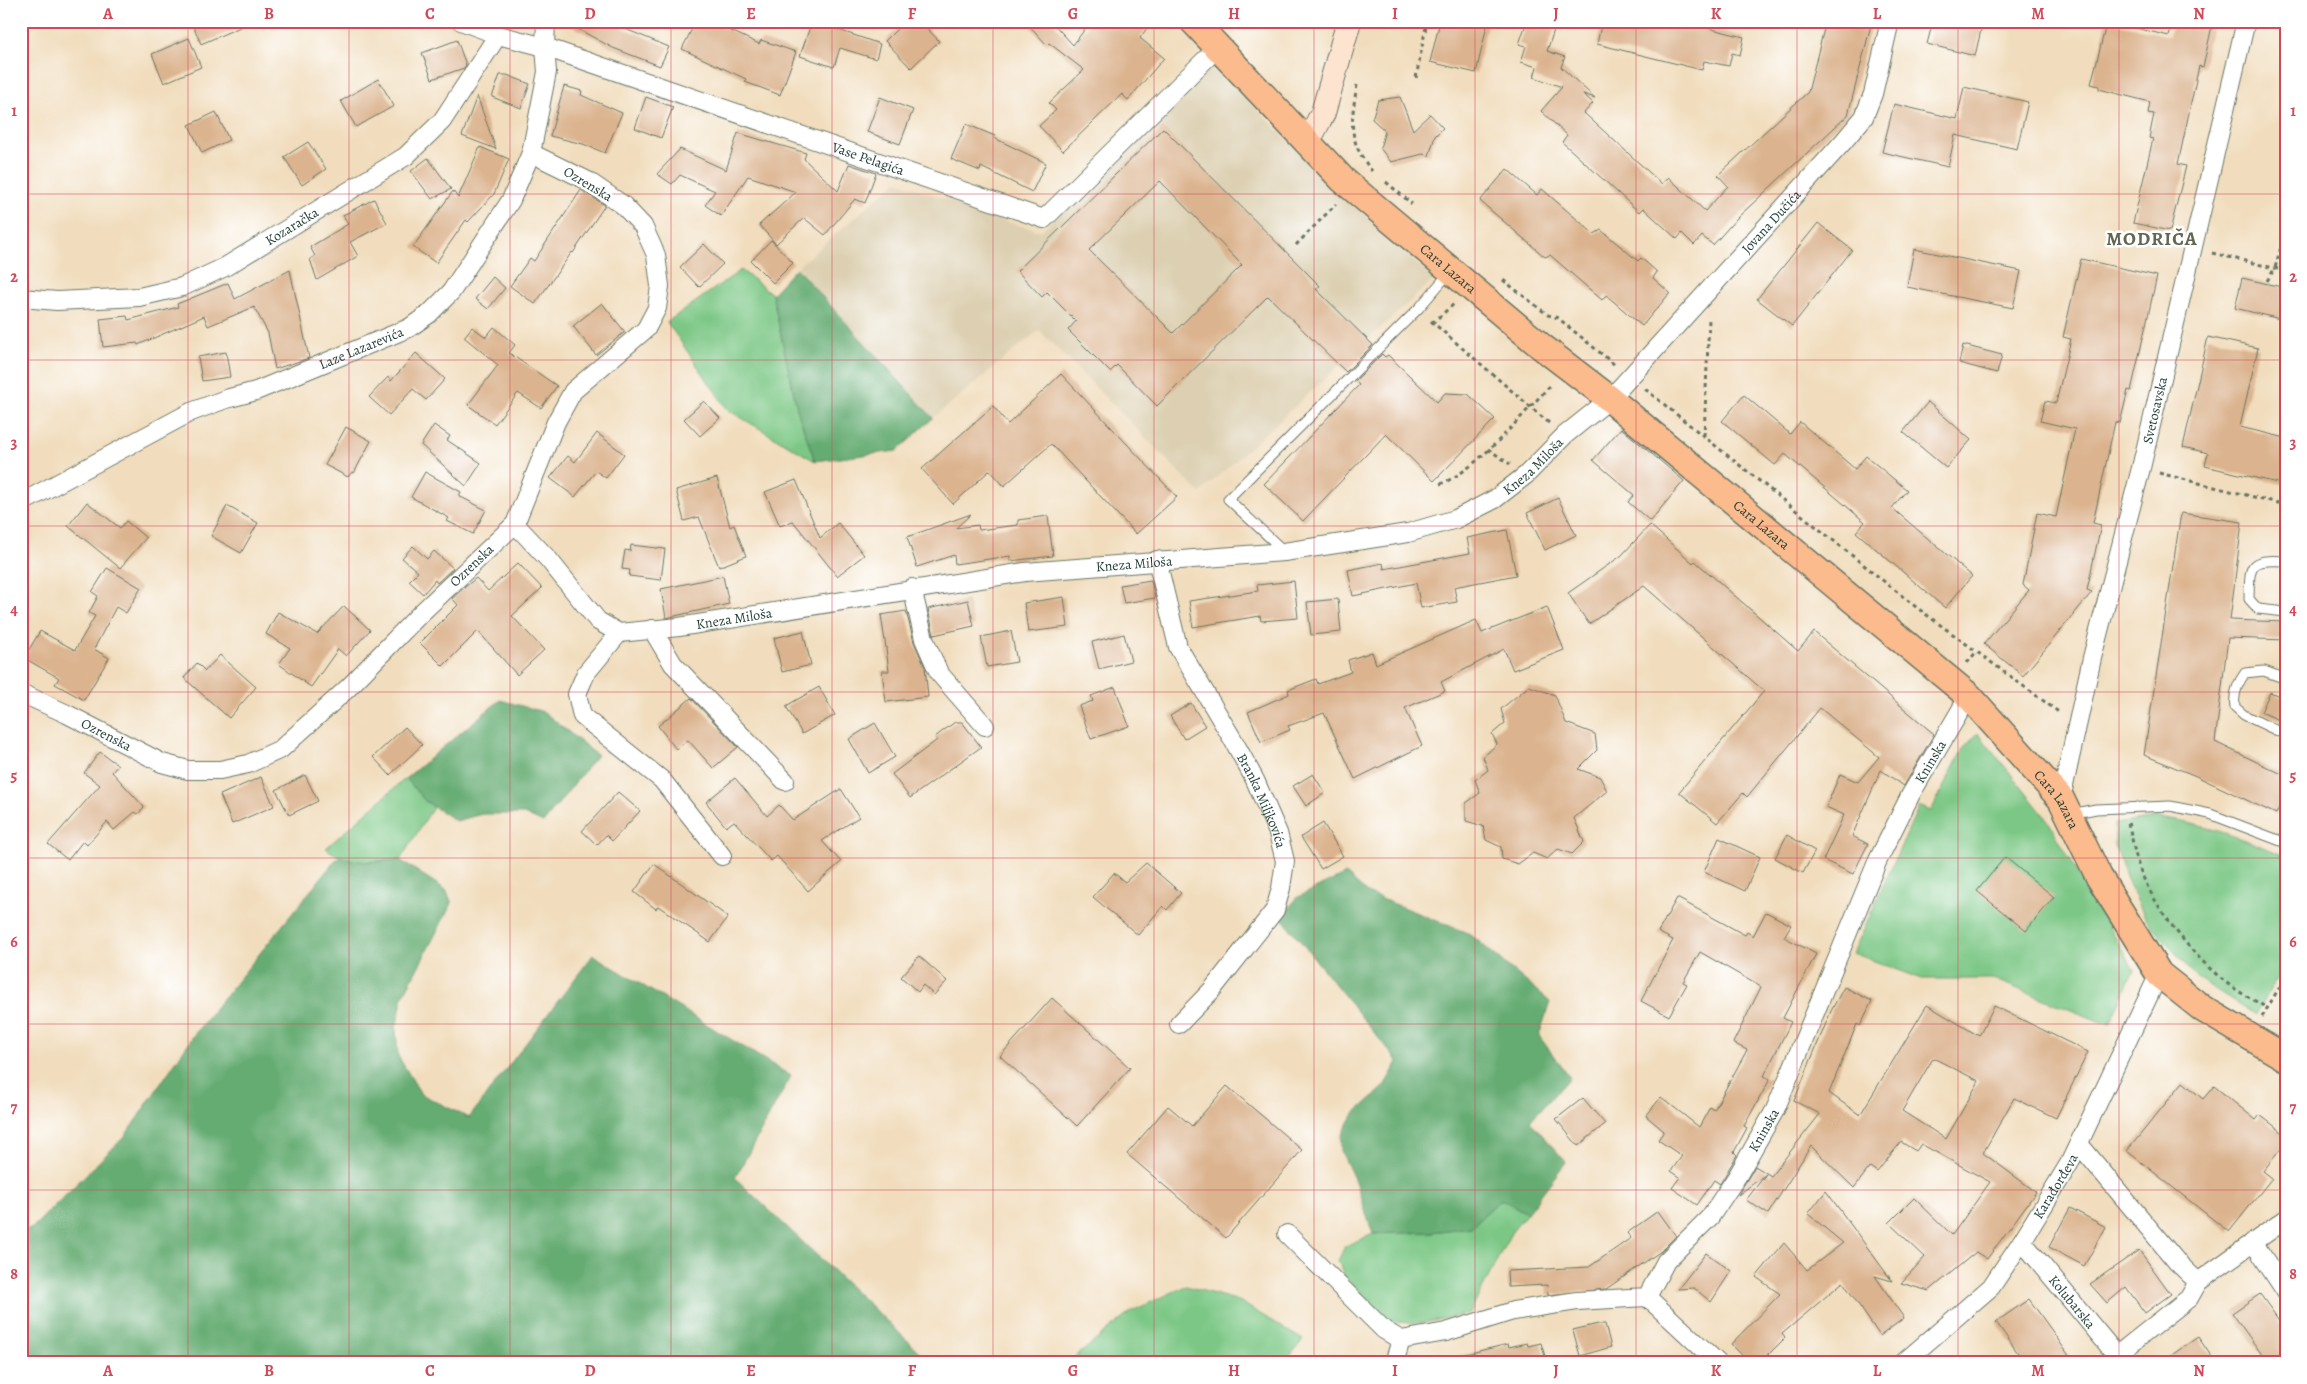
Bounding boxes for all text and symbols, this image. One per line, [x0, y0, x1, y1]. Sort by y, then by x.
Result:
text: A [102, 3, 114, 25]
text: B [264, 3, 274, 25]
text: C [425, 3, 435, 25]
text: D [584, 3, 596, 25]
text: E [746, 3, 756, 25]
text: F [908, 3, 917, 25]
text: G [1068, 3, 1078, 25]
text: H [1228, 3, 1240, 25]
text: I [1392, 3, 1398, 25]
text: J [1553, 3, 1559, 25]
text: K [1711, 3, 1722, 25]
text: L [1873, 3, 1882, 25]
text: M [2031, 3, 2045, 25]
text: N [2193, 3, 2205, 25]
text: 1 [11, 100, 17, 122]
text: 1 [2290, 100, 2296, 122]
street label: Vase Pelagića [829, 137, 907, 180]
street label: Ozrenska [560, 162, 616, 206]
street label: Jovana Dučića [1737, 185, 1805, 257]
street label: Kozaračka [261, 202, 322, 250]
district label: MODRIČA [2106, 226, 2198, 252]
street label: Cara Lazara [1416, 239, 1481, 298]
text: 2 [10, 266, 18, 288]
text: 2 [2289, 266, 2297, 288]
street label: Laze Lazarevića [316, 322, 407, 374]
street label: Svetosavska [2138, 374, 2172, 445]
text: 3 [11, 432, 18, 454]
text: 3 [2290, 432, 2297, 454]
street label: Kneza Miloša [1499, 433, 1568, 499]
street label: Cara Lazara [1729, 496, 1795, 554]
street label: Ozrenska [445, 539, 498, 591]
street label: Kneza Miloša [1095, 551, 1174, 576]
text: 4 [10, 599, 18, 621]
text: 4 [2289, 599, 2297, 621]
street label: Kneza Miloša [695, 603, 774, 634]
street label: Ozrenska [78, 713, 135, 755]
street label: Kninska [1910, 736, 1951, 787]
street label: Branka Miljkovića [1233, 750, 1291, 850]
text: 5 [11, 765, 18, 787]
text: 5 [2290, 765, 2297, 787]
street label: Cara Lazara [2030, 766, 2084, 832]
text: 6 [10, 931, 18, 953]
text: 6 [2289, 931, 2297, 953]
text: 7 [11, 1097, 18, 1119]
text: 7 [2290, 1097, 2297, 1119]
street label: Kninska [1744, 1105, 1784, 1155]
street label: Karađorđeva [2028, 1150, 2082, 1222]
text: 8 [10, 1263, 18, 1285]
text: 8 [2289, 1263, 2297, 1285]
street label: Kolubarska [2045, 1271, 2100, 1333]
text: A [102, 1360, 114, 1382]
text: B [264, 1360, 274, 1382]
text: C [425, 1360, 435, 1382]
text: D [584, 1360, 596, 1382]
text: E [746, 1360, 756, 1382]
text: F [908, 1360, 917, 1382]
text: G [1068, 1360, 1078, 1382]
text: H [1228, 1360, 1240, 1382]
text: I [1392, 1360, 1398, 1382]
text: J [1553, 1360, 1559, 1382]
text: K [1711, 1360, 1722, 1382]
text: L [1873, 1360, 1882, 1382]
text: M [2031, 1360, 2045, 1382]
text: N [2193, 1360, 2205, 1382]

